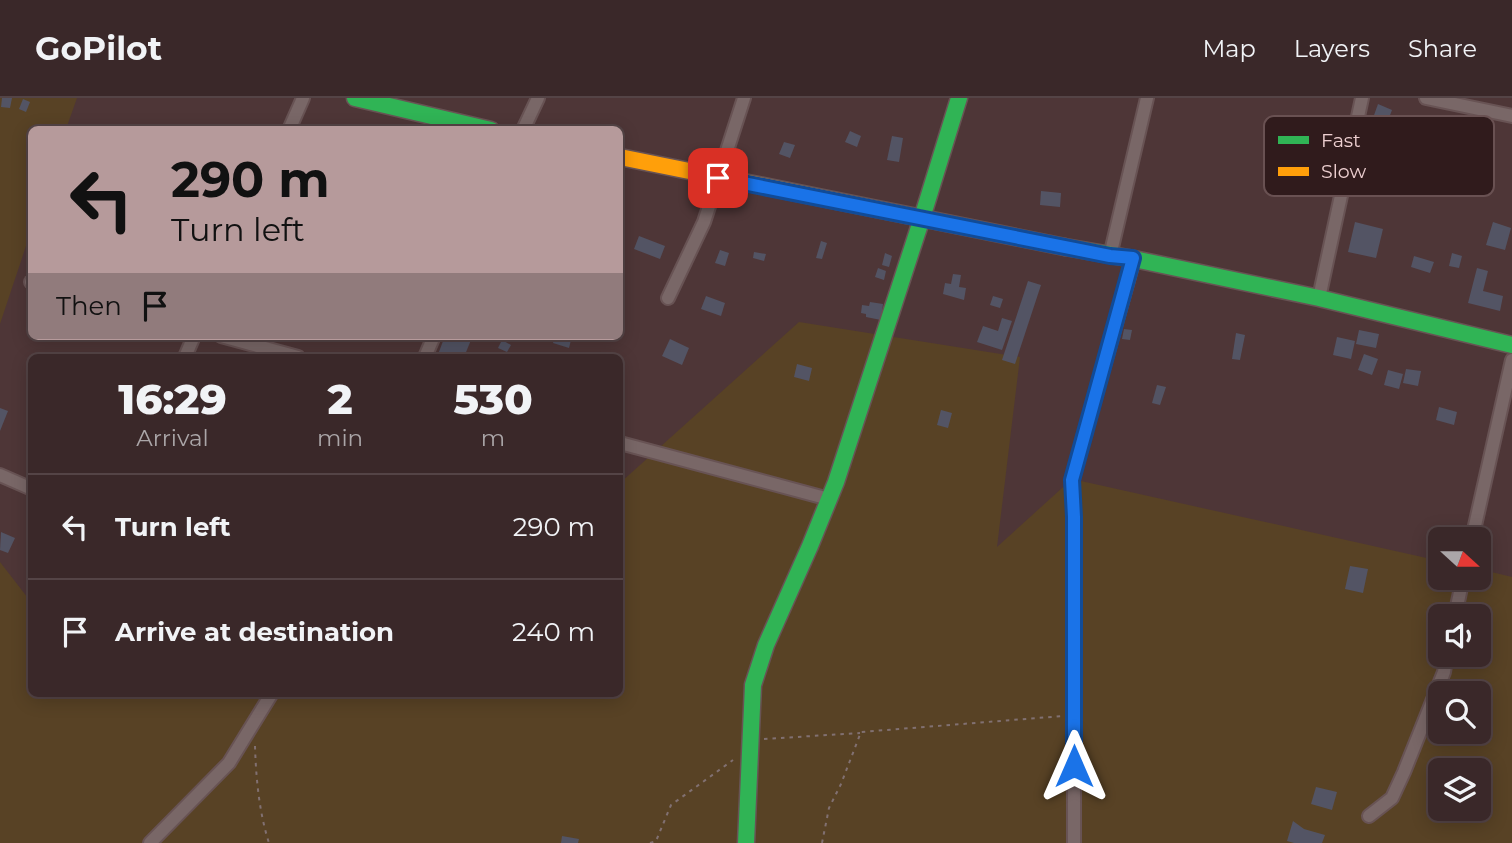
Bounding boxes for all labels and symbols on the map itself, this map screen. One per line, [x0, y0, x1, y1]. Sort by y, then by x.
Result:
legend [1264, 116, 1494, 196]
text: Fast [1321, 129, 1361, 152]
pin [688, 148, 748, 208]
text: Slow [1321, 160, 1366, 183]
north arrow [1428, 527, 1491, 590]
position arrow [1037, 729, 1111, 803]

